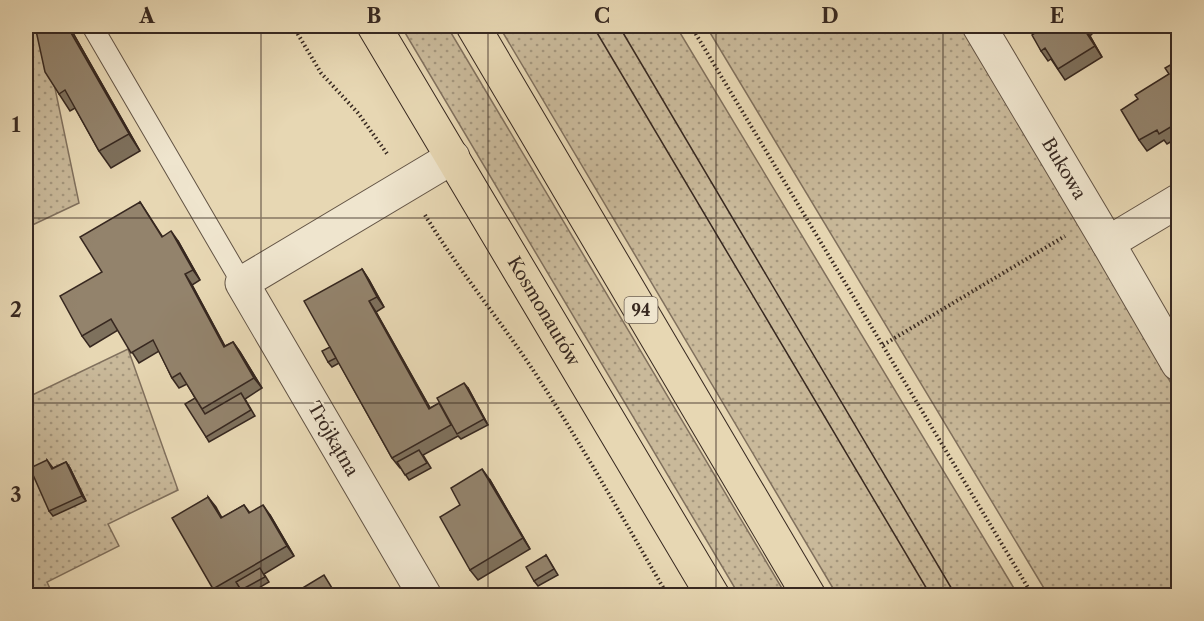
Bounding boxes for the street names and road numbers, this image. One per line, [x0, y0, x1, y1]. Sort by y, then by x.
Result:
street label: Bukowa [1037, 134, 1091, 204]
street label: Kosmonautów [503, 253, 585, 371]
road number: 94 [624, 297, 658, 323]
street label: Trójkątna [303, 398, 363, 481]

